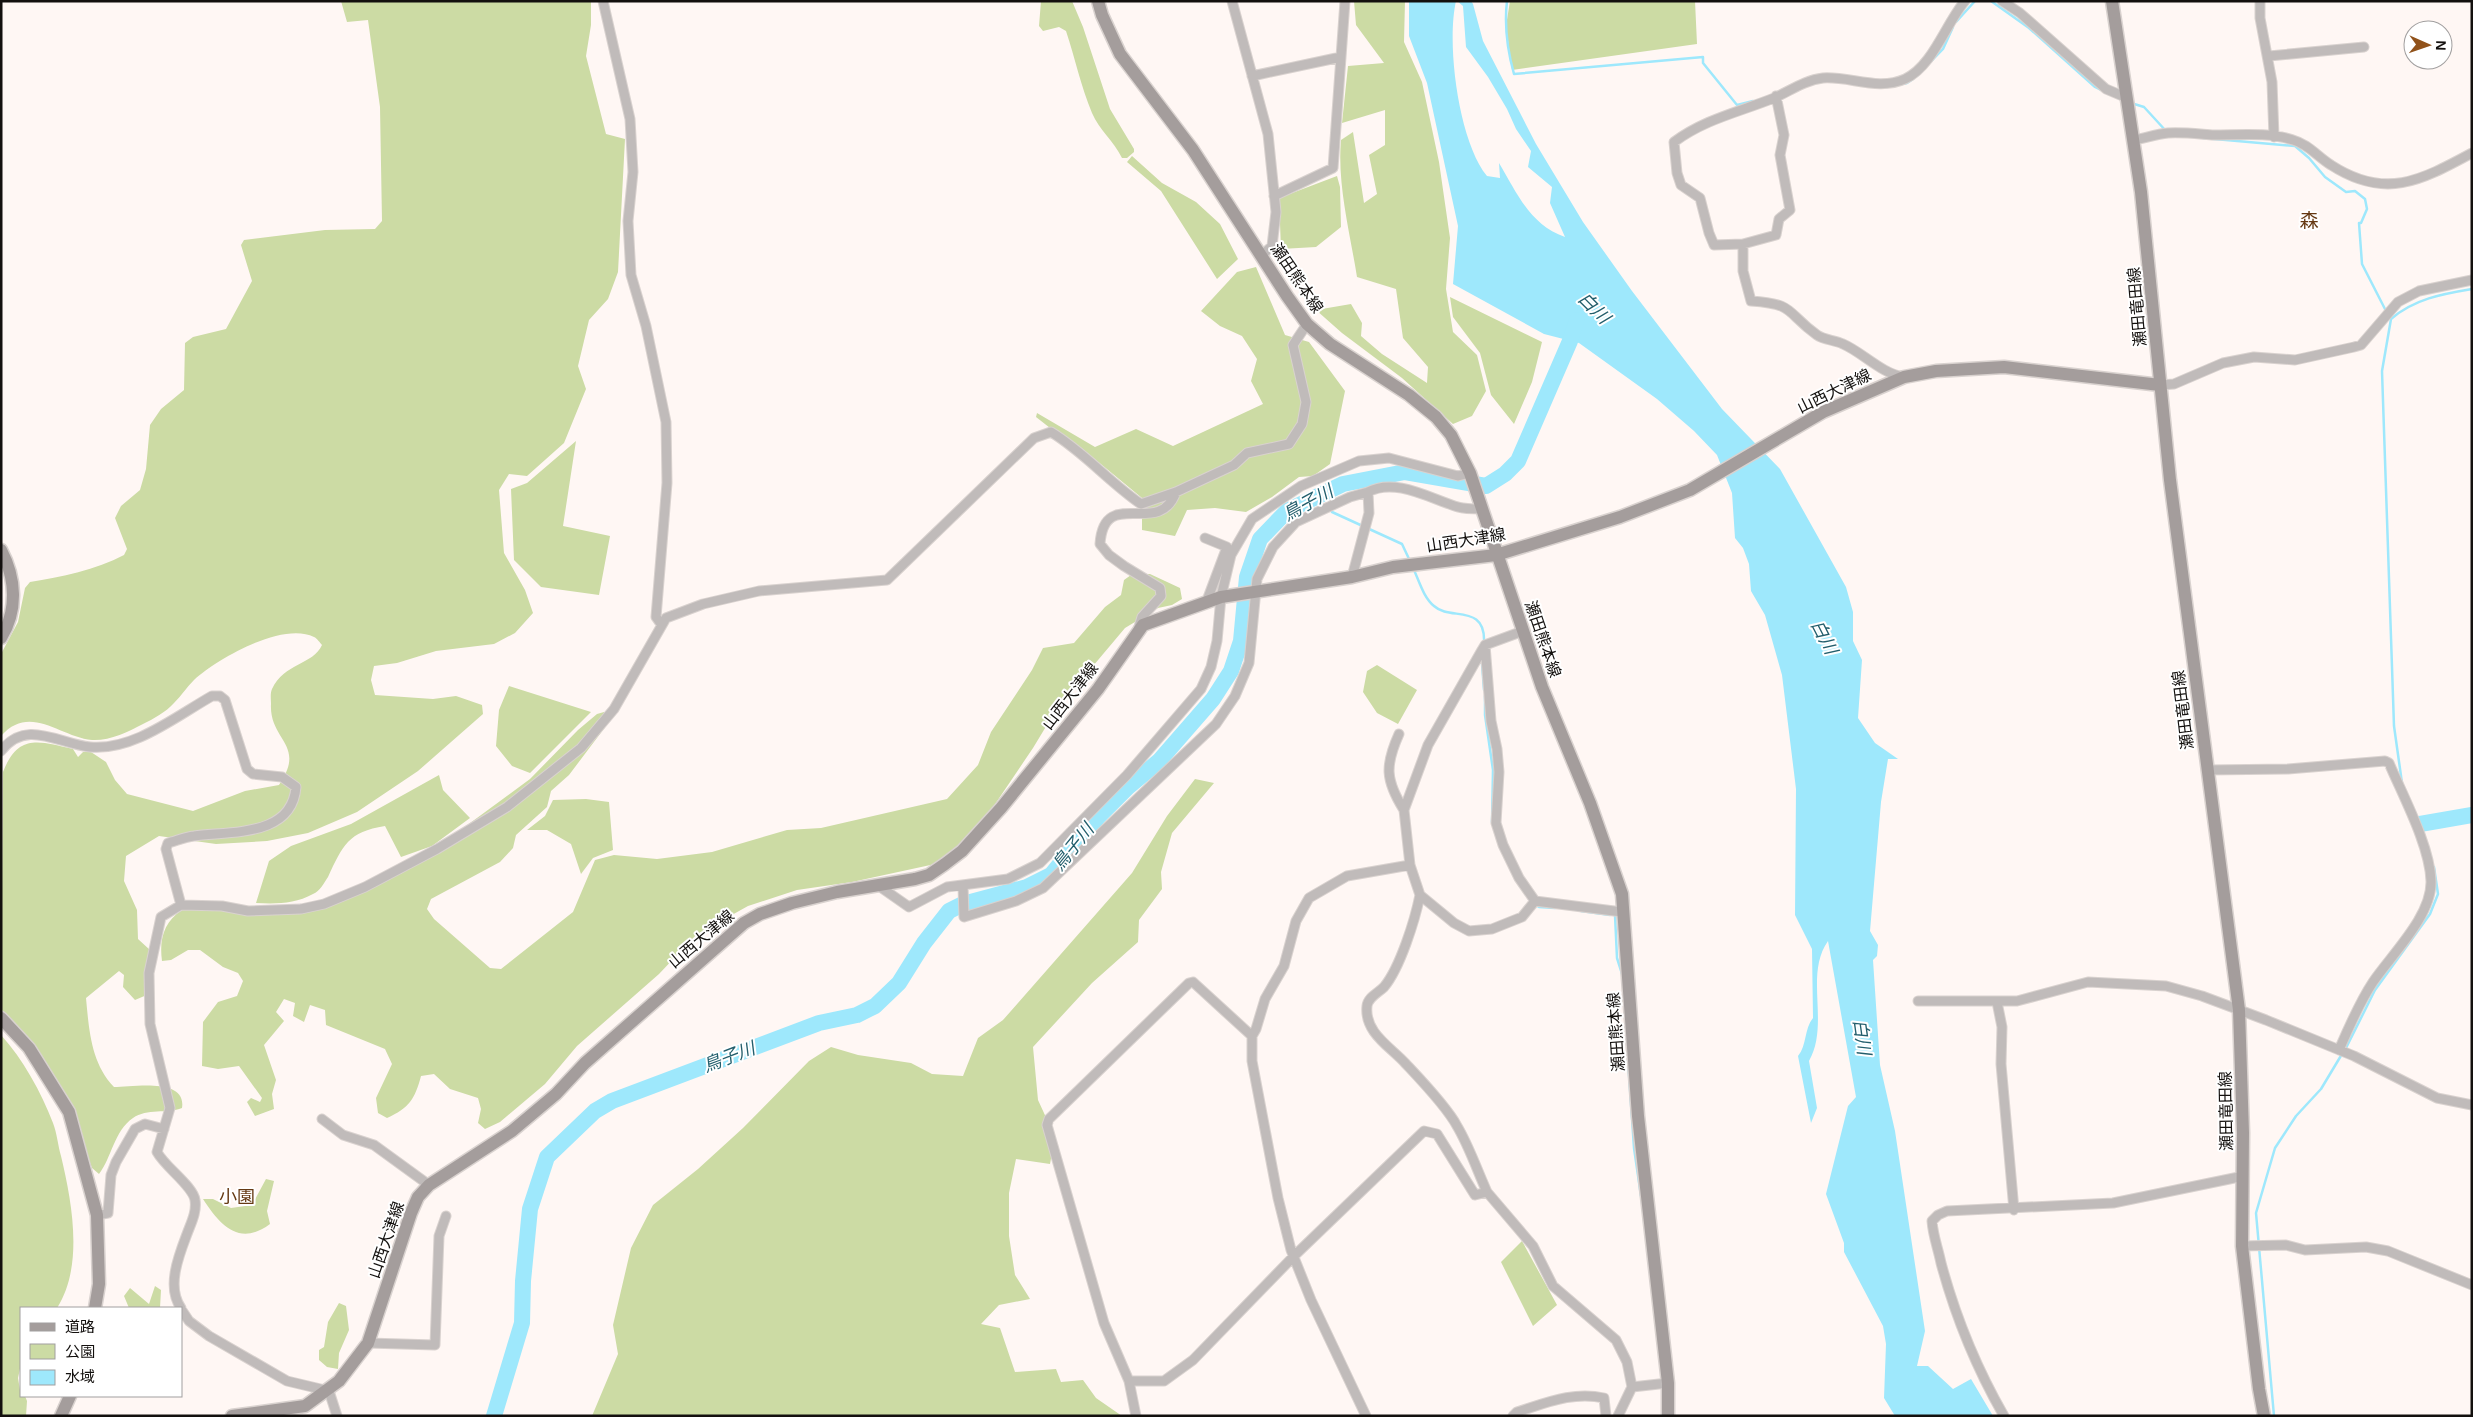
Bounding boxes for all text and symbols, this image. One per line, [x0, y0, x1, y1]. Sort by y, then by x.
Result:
north arrow [2403, 20, 2453, 70]
text: N [2433, 40, 2449, 51]
district label: 森 [2299, 210, 2319, 231]
street label: 瀬田熊本線 [1268, 240, 1326, 316]
street label: 瀬田竜田線 [2125, 266, 2149, 348]
water label: 白川 [1574, 288, 1615, 329]
street label: 山西大津線 [1794, 366, 1874, 416]
water label: 鳥子川 [1280, 480, 1338, 525]
street label: 山西大津線 [1425, 525, 1507, 555]
street label: 瀬田熊本線 [1522, 598, 1564, 680]
water label: 白川 [1807, 616, 1842, 659]
street label: 山西大津線 [1039, 659, 1101, 733]
street label: 瀬田竜田線 [2170, 669, 2196, 751]
water label: 鳥子川 [1048, 818, 1099, 874]
street label: 山西大津線 [665, 907, 737, 971]
street label: 瀬田熊本線 [1605, 991, 1627, 1073]
water label: 白川 [1850, 1018, 1875, 1058]
water label: 鳥子川 [700, 1037, 760, 1076]
street label: 瀬田竜田線 [2217, 1071, 2235, 1151]
district label: 小園 [219, 1187, 255, 1207]
street label: 山西大津線 [365, 1199, 407, 1281]
legend [20, 1307, 182, 1397]
text: 道路 [65, 1318, 95, 1335]
text: 公園 [65, 1343, 95, 1360]
text: 水域 [65, 1368, 95, 1385]

